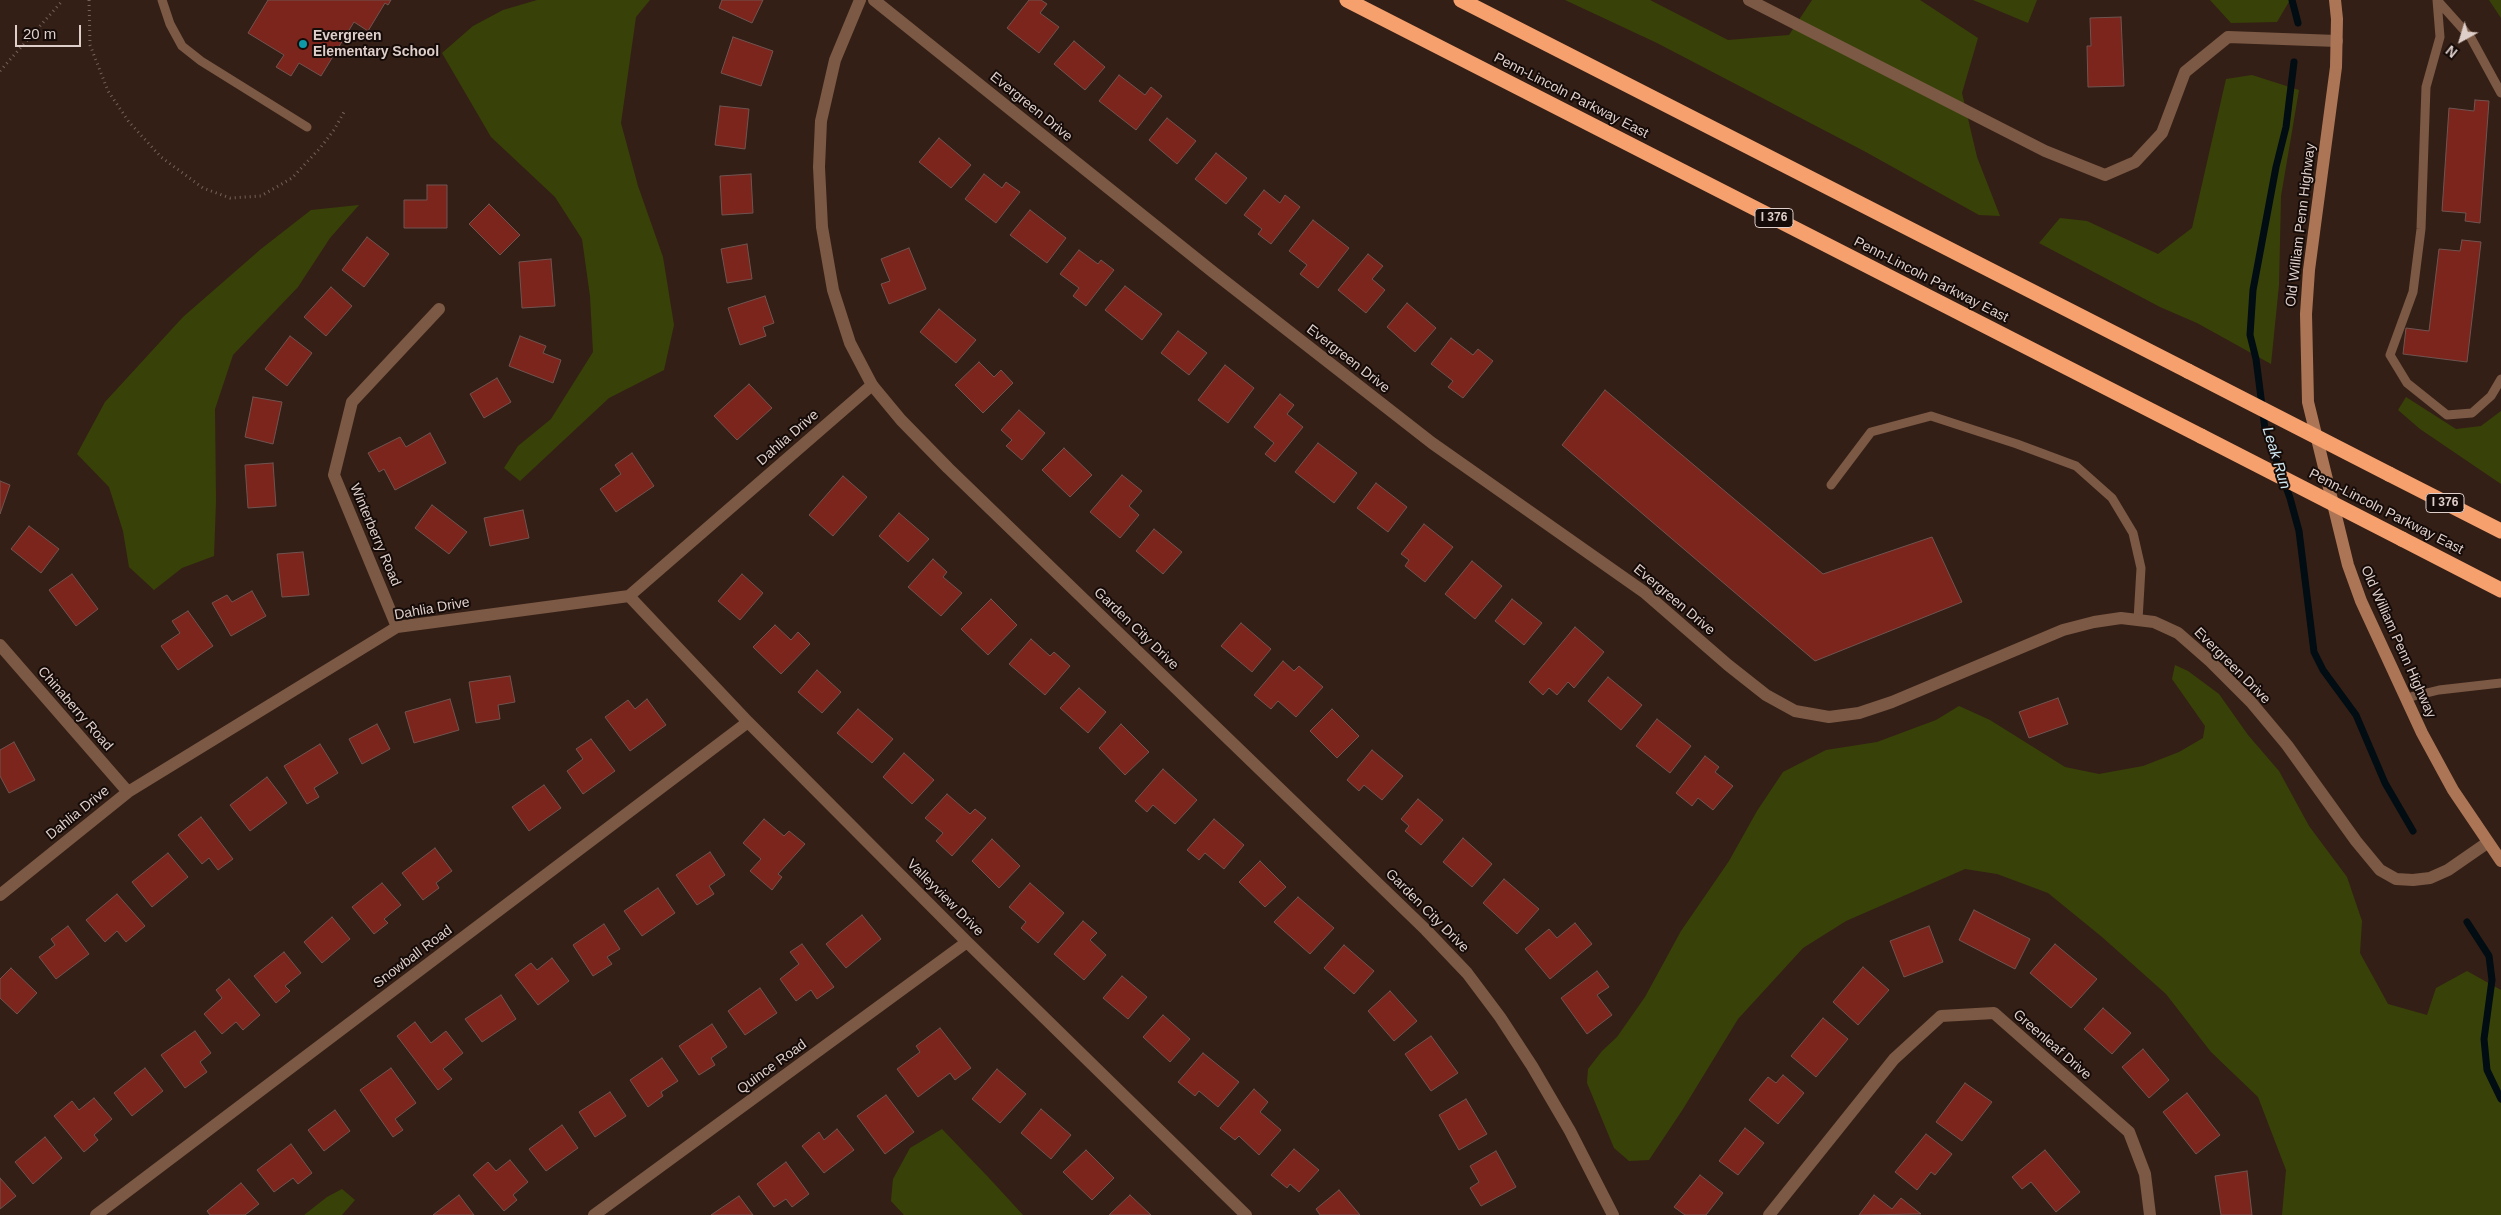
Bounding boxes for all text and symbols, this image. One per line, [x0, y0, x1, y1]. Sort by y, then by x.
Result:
scale bar [18, 15, 84, 47]
north arrow [2436, 15, 2486, 65]
text: 20 m [23, 25, 56, 42]
place label: Evergreen Elementary School [313, 28, 439, 60]
marker: Evergreen Elementary School [297, 38, 309, 50]
text: N [2443, 42, 2461, 61]
street label: Penn-Lincoln Parkway East [1491, 50, 1651, 142]
street label: Evergreen Drive [986, 69, 1076, 145]
street label: Old William Penn Highway [2283, 142, 2319, 308]
road number: I 376 [1755, 208, 1793, 228]
street label: Penn-Lincoln Parkway East [1851, 234, 2011, 326]
street label: Evergreen Drive [1303, 321, 1393, 397]
street label: Dahlia Drive [754, 407, 822, 469]
water label: Leak Run [2258, 425, 2294, 491]
street label: Penn-Lincoln Parkway East [2306, 466, 2466, 558]
street label: Winterberry Road [346, 481, 404, 589]
road number: I 376 [2426, 493, 2464, 512]
street label: Evergreen Drive [1630, 561, 1718, 639]
street label: Old William Penn Highway [2357, 563, 2439, 721]
street label: Garden City Drive [1090, 584, 1182, 674]
street label: Dahlia Drive [393, 594, 471, 624]
street label: Evergreen Drive [2190, 624, 2274, 708]
street label: Chinaberry Road [34, 664, 116, 754]
street label: Dahlia Drive [43, 782, 113, 844]
street label: Valleyview Drive [903, 856, 987, 940]
street label: Garden City Drive [1382, 866, 1472, 956]
street label: Snowball Road [370, 922, 456, 992]
street label: Greenleaf Drive [2009, 1007, 2095, 1083]
street label: Quince Road [734, 1036, 810, 1098]

